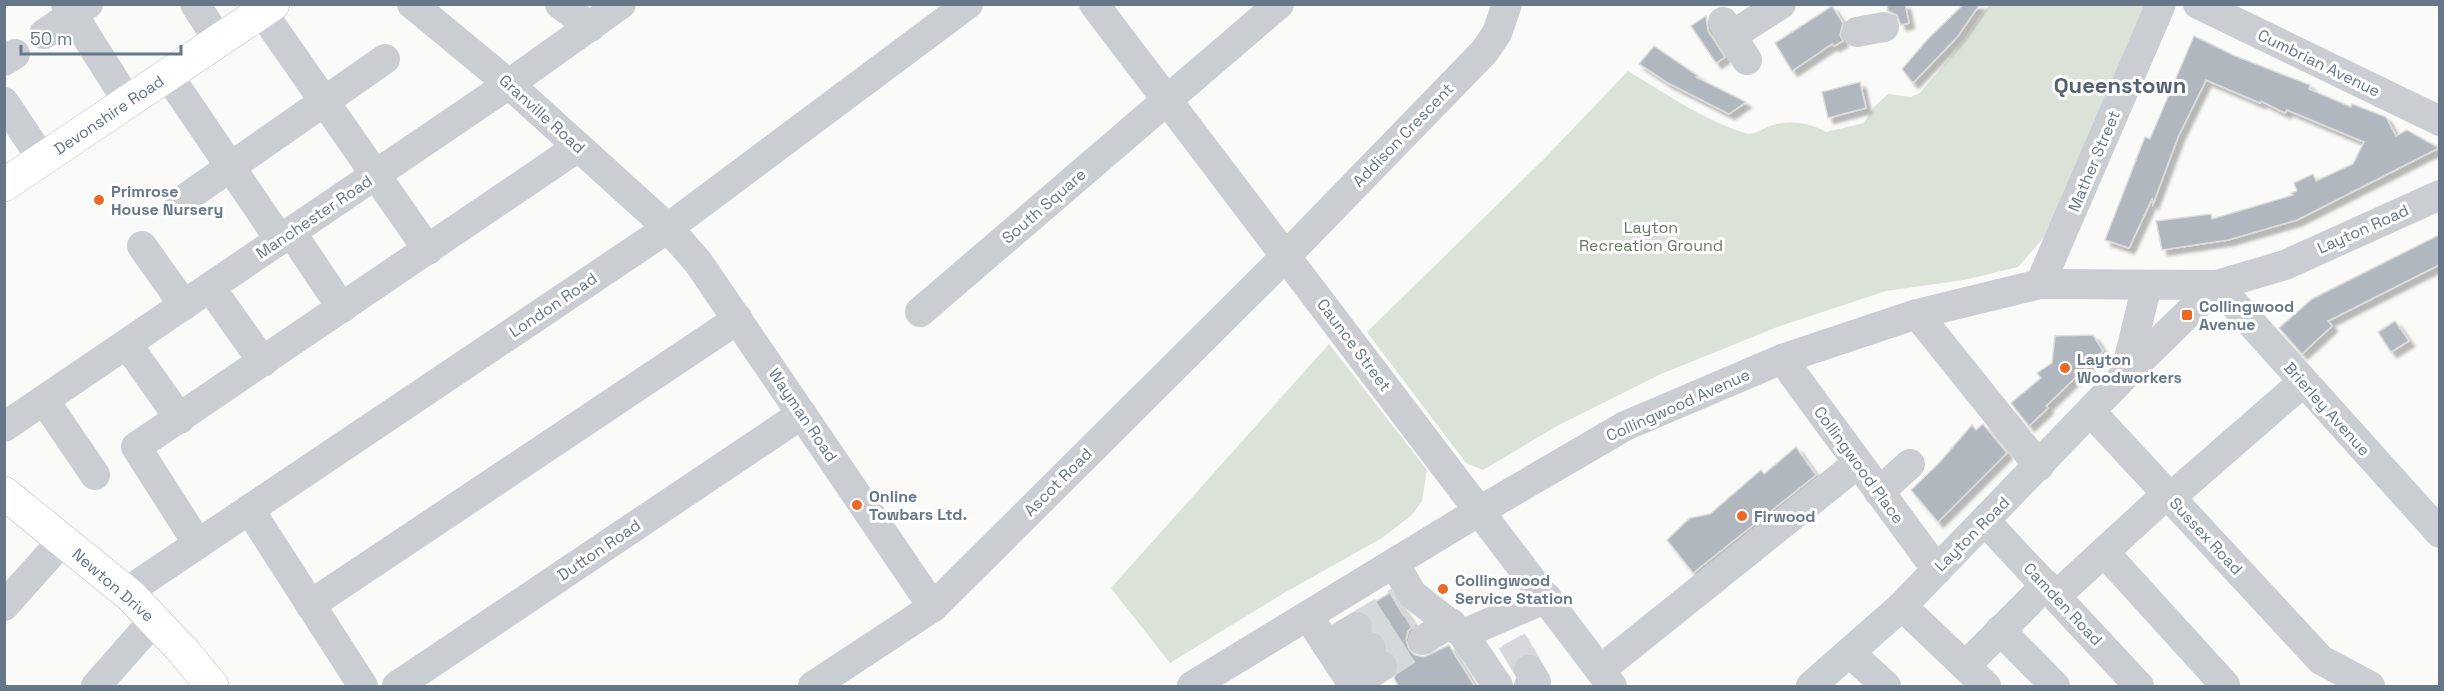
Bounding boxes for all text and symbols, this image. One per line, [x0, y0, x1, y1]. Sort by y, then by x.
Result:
scale bar [21, 18, 182, 56]
street label: Cumbrian Avenue [2254, 24, 2384, 102]
text: 50 m [30, 27, 72, 50]
street label: Devonshire Road [50, 70, 168, 160]
street label: Granville Road [495, 70, 589, 158]
district label: Queenstown [2054, 71, 2186, 99]
street label: Addison Crescent [1348, 79, 1458, 191]
street label: Mather Street [2063, 107, 2125, 215]
street label: South Square [997, 164, 1091, 248]
street label: Manchester Road [252, 170, 376, 264]
place label: Primrose House Nursery [111, 181, 223, 220]
marker: Primrose House Nursery [92, 193, 106, 207]
street label: Layton Road [2314, 200, 2412, 258]
park label: Layton Recreation Ground [1579, 217, 1723, 256]
street label: London Road [505, 268, 601, 342]
street label: Caunce Street [1312, 294, 1396, 396]
place label: Collingwood Avenue [2199, 296, 2294, 335]
marker: Collingwood Avenue [2180, 308, 2194, 322]
place label: Layton Woodworkers [2077, 349, 2182, 388]
street label: Brierley Avenue [2279, 358, 2375, 460]
marker: Layton Woodworkers [2058, 361, 2072, 375]
street label: Wayman Road [764, 364, 842, 466]
street label: Collingwood Avenue [1603, 364, 1753, 446]
street label: Collingwood Place [1809, 402, 1909, 528]
street label: Ascot Road [1019, 443, 1097, 521]
place label: Online Towbars Ltd. [869, 486, 967, 525]
street label: Layton Road [1930, 492, 2014, 576]
street label: Sussex Road [2165, 493, 2247, 579]
marker: Online Towbars Ltd. [850, 498, 864, 512]
place label: Firwood [1754, 506, 1815, 527]
marker: Firwood [1735, 509, 1749, 523]
street label: Dutton Road [553, 514, 645, 586]
street label: Newton Drive [68, 544, 158, 626]
street label: Camden Road [2019, 558, 2107, 650]
place label: Collingwood Service Station [1455, 570, 1573, 609]
marker: Collingwood Service Station [1436, 582, 1450, 596]

